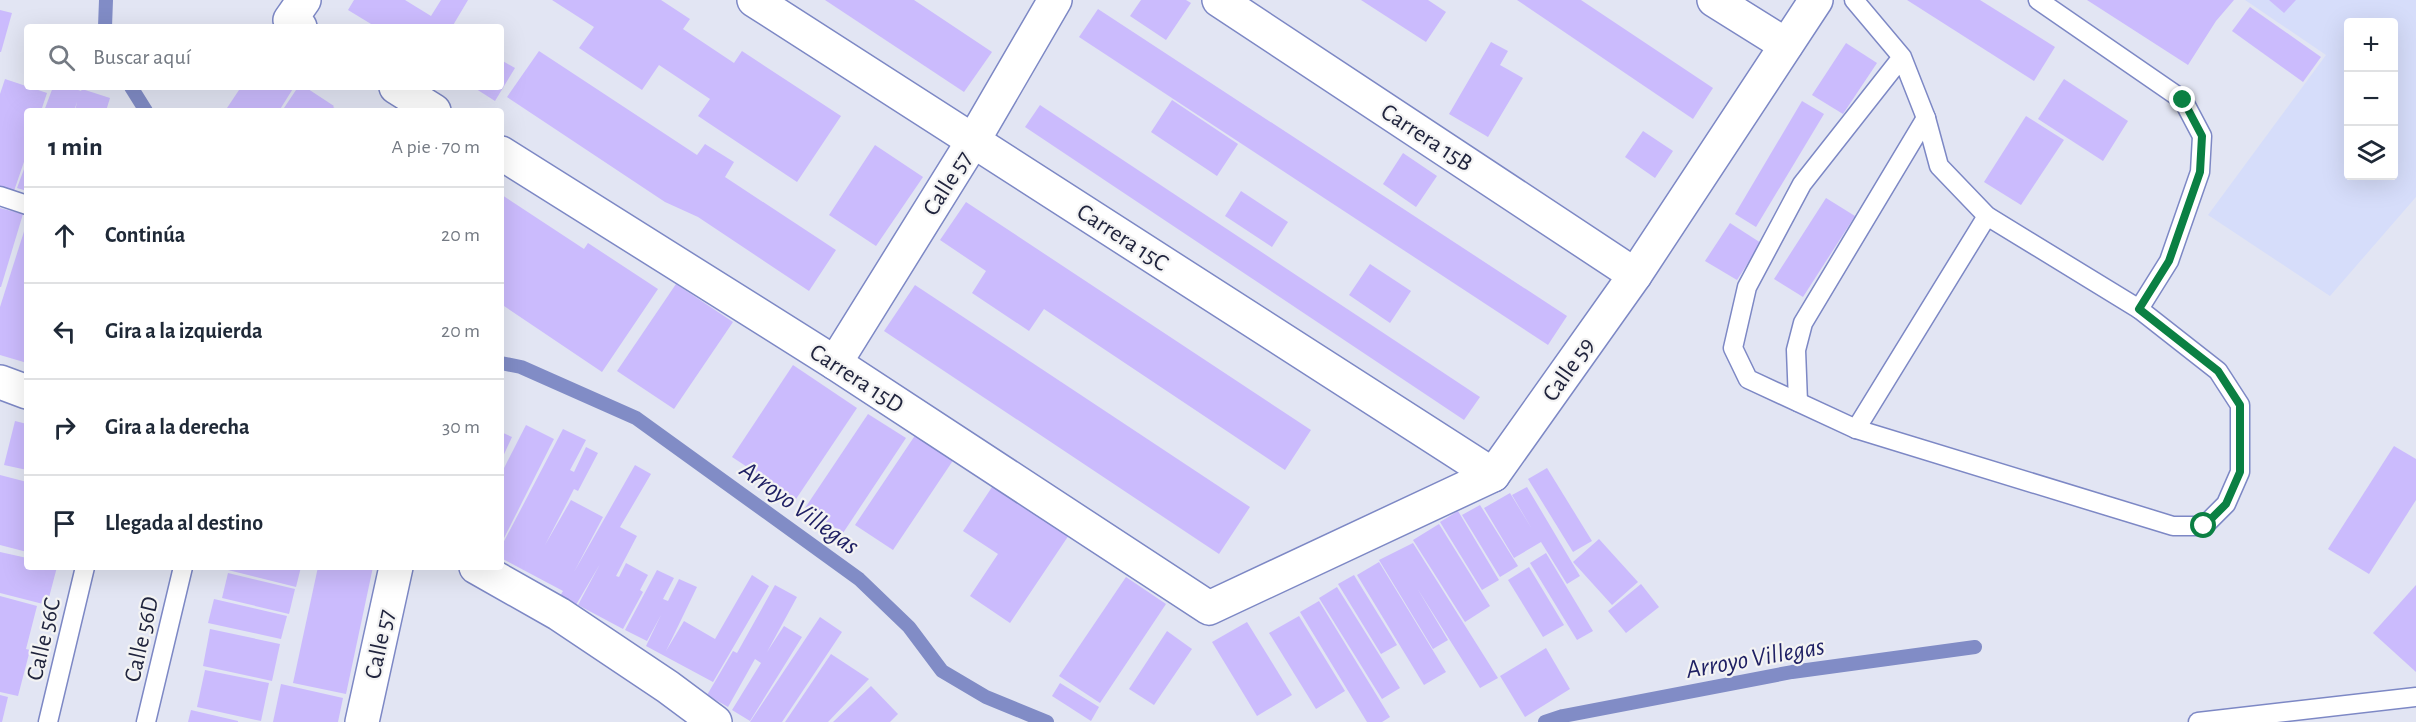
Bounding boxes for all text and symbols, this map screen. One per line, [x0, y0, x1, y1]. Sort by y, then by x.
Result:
map controls [2344, 18, 2398, 180]
button: + [2344, 18, 2398, 72]
search box [24, 24, 504, 90]
icon: search [45, 41, 78, 74]
text: Buscar aquí [93, 46, 191, 68]
button: − [2344, 72, 2398, 126]
route end [2169, 86, 2195, 112]
street label: Carrera 15B [1376, 100, 1476, 176]
button: layers [2344, 126, 2398, 180]
text: 1 min [48, 134, 103, 160]
text: A pie · 70 m [392, 137, 480, 157]
street label: Calle 57 [919, 147, 977, 220]
street label: Carrera 15C [1073, 200, 1172, 276]
icon: ahead [48, 219, 81, 252]
text: Continúa [105, 224, 185, 246]
text: 20 m [441, 225, 480, 245]
icon: left [48, 315, 81, 348]
text: Gira a la izquierda [105, 320, 263, 342]
text: 20 m [441, 321, 480, 341]
street label: Calle 59 [1538, 333, 1599, 406]
street label: Carrera 15D [805, 340, 908, 418]
icon: right [48, 411, 81, 444]
text: Gira a la derecha [105, 416, 250, 438]
text: 30 m [442, 417, 480, 437]
water label: Arroyo Villegas [734, 456, 864, 559]
icon: arrive [48, 507, 81, 540]
text: Llegada al destino [105, 512, 263, 534]
route start [2190, 512, 2216, 538]
street label: Calle 56D [120, 594, 163, 684]
street label: Calle 56C [23, 595, 65, 683]
street label: Calle 57 [361, 607, 399, 681]
water label: Arroyo Villegas [1683, 633, 1826, 683]

